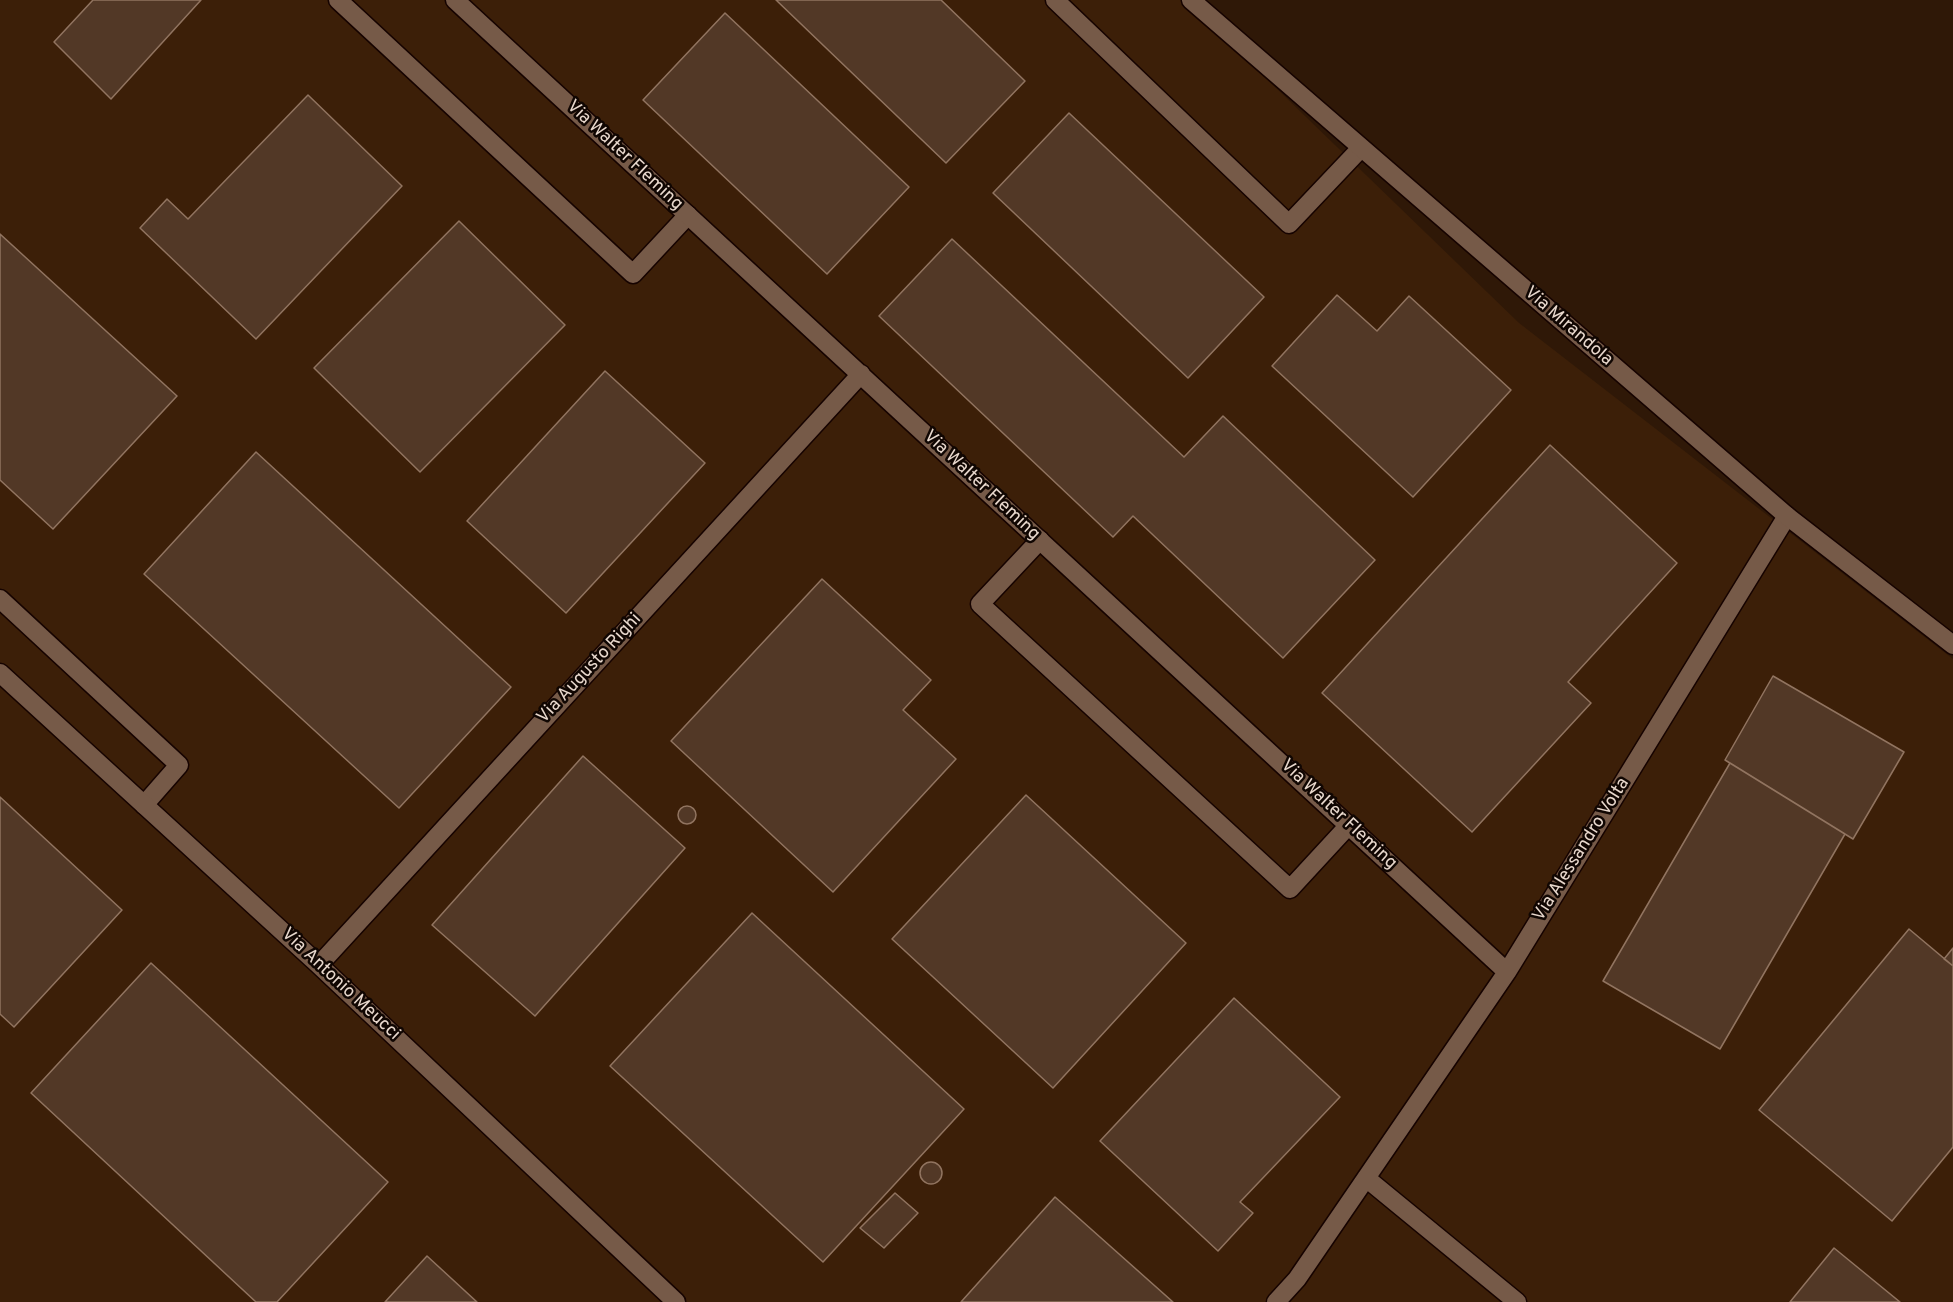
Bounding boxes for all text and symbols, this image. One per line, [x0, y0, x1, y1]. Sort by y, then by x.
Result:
street label: Via Walter Fleming [561, 96, 687, 216]
street label: Via Mirandola [1519, 283, 1617, 371]
street label: Via Walter Fleming [918, 426, 1044, 546]
street label: Via Augusto Righi [533, 609, 647, 729]
street label: Via Walter Fleming [1275, 755, 1401, 875]
street label: Via Alessandro Volta [1529, 774, 1635, 926]
street label: Via Antonio Meucci [276, 924, 404, 1046]

